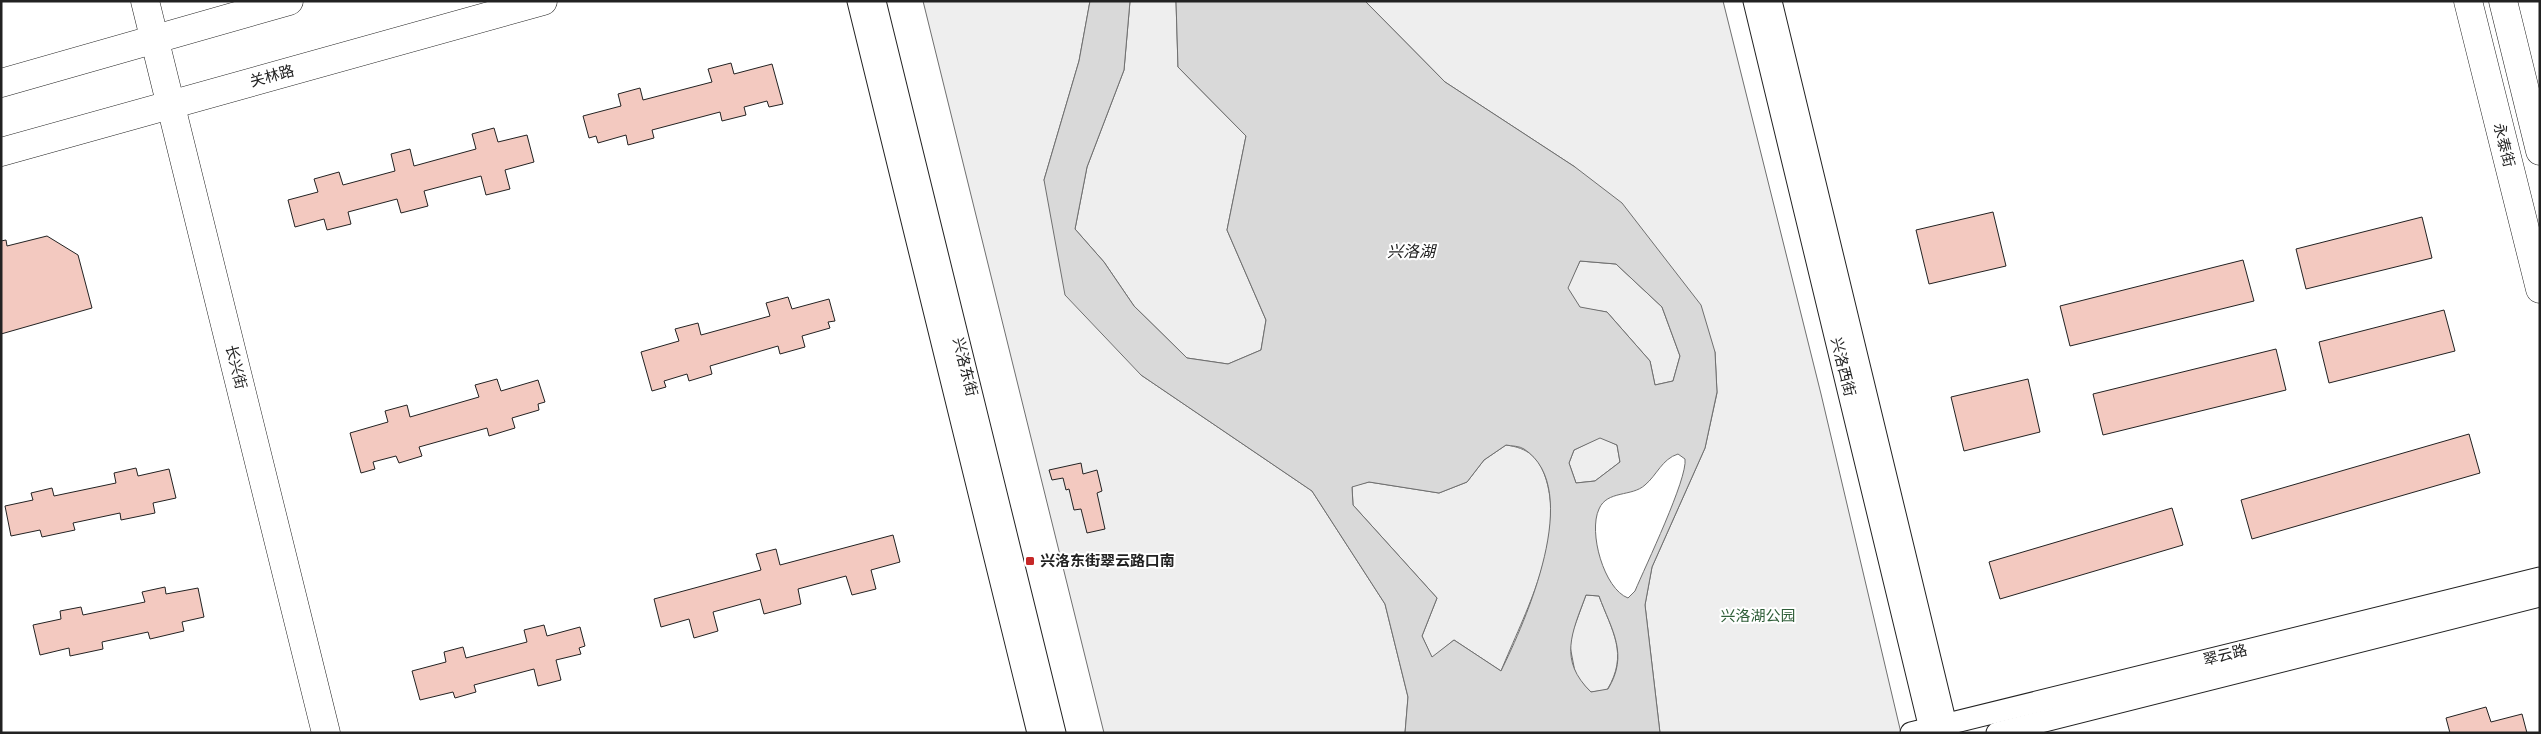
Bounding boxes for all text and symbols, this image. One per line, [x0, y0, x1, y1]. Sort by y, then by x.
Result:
street label: 关林路 [248, 61, 296, 91]
street label: 永泰街 [2490, 121, 2519, 169]
water label: 兴洛湖 [1387, 242, 1438, 261]
street label: 兴洛东街 [949, 335, 982, 398]
street label: 兴洛西街 [1827, 335, 1860, 398]
street label: 长兴街 [222, 343, 251, 391]
place label: 兴洛东街翠云路口南 [1040, 551, 1175, 570]
marker: 兴洛东街翠云路口南 [1024, 555, 1036, 567]
park label: 兴洛湖公园 [1720, 606, 1796, 625]
street label: 翠云路 [2201, 640, 2249, 669]

